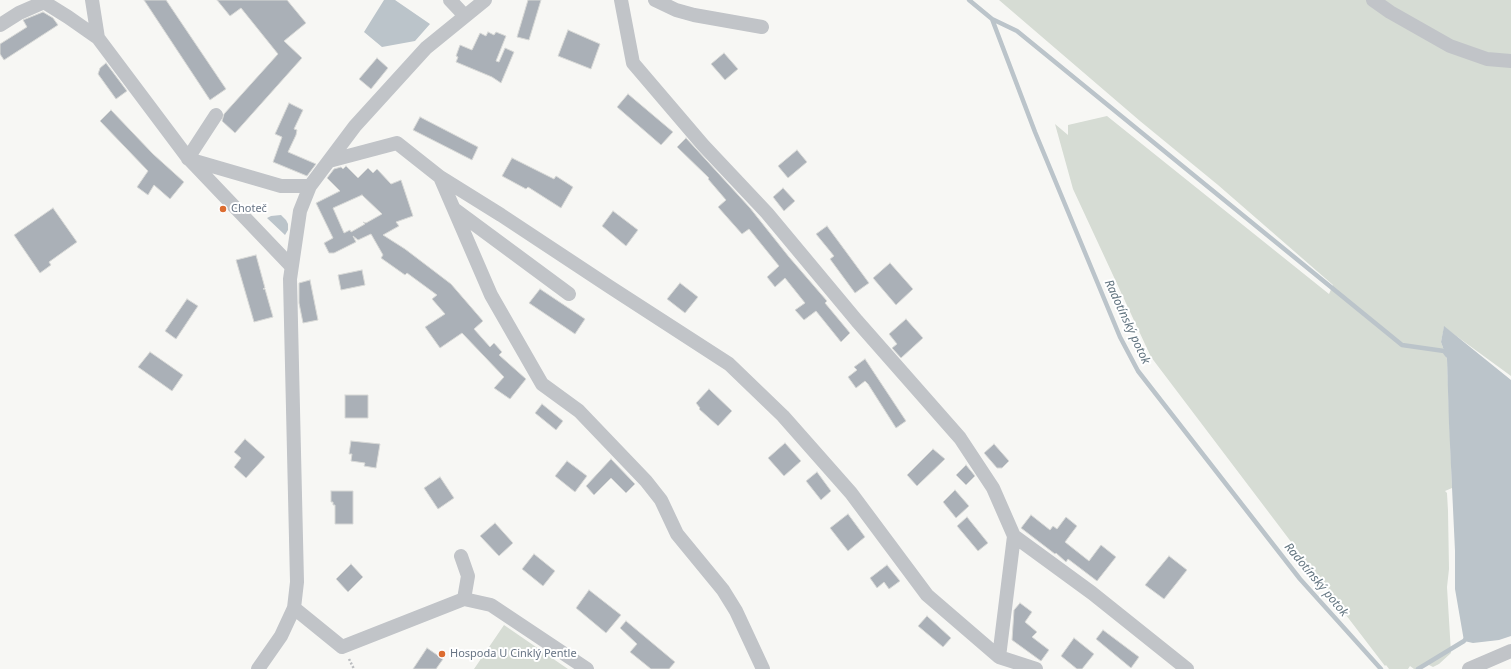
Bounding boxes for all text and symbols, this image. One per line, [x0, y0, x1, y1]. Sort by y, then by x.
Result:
place label: Choteč [231, 202, 267, 216]
marker: Choteč [218, 204, 228, 214]
water label: Radotínský potok [1101, 277, 1153, 367]
water label: Radotínský potok [1281, 540, 1351, 620]
place label: Hospoda U Cinklý Pentle [450, 647, 577, 661]
marker: Hospoda U Cinklý Pentle [437, 649, 447, 659]

